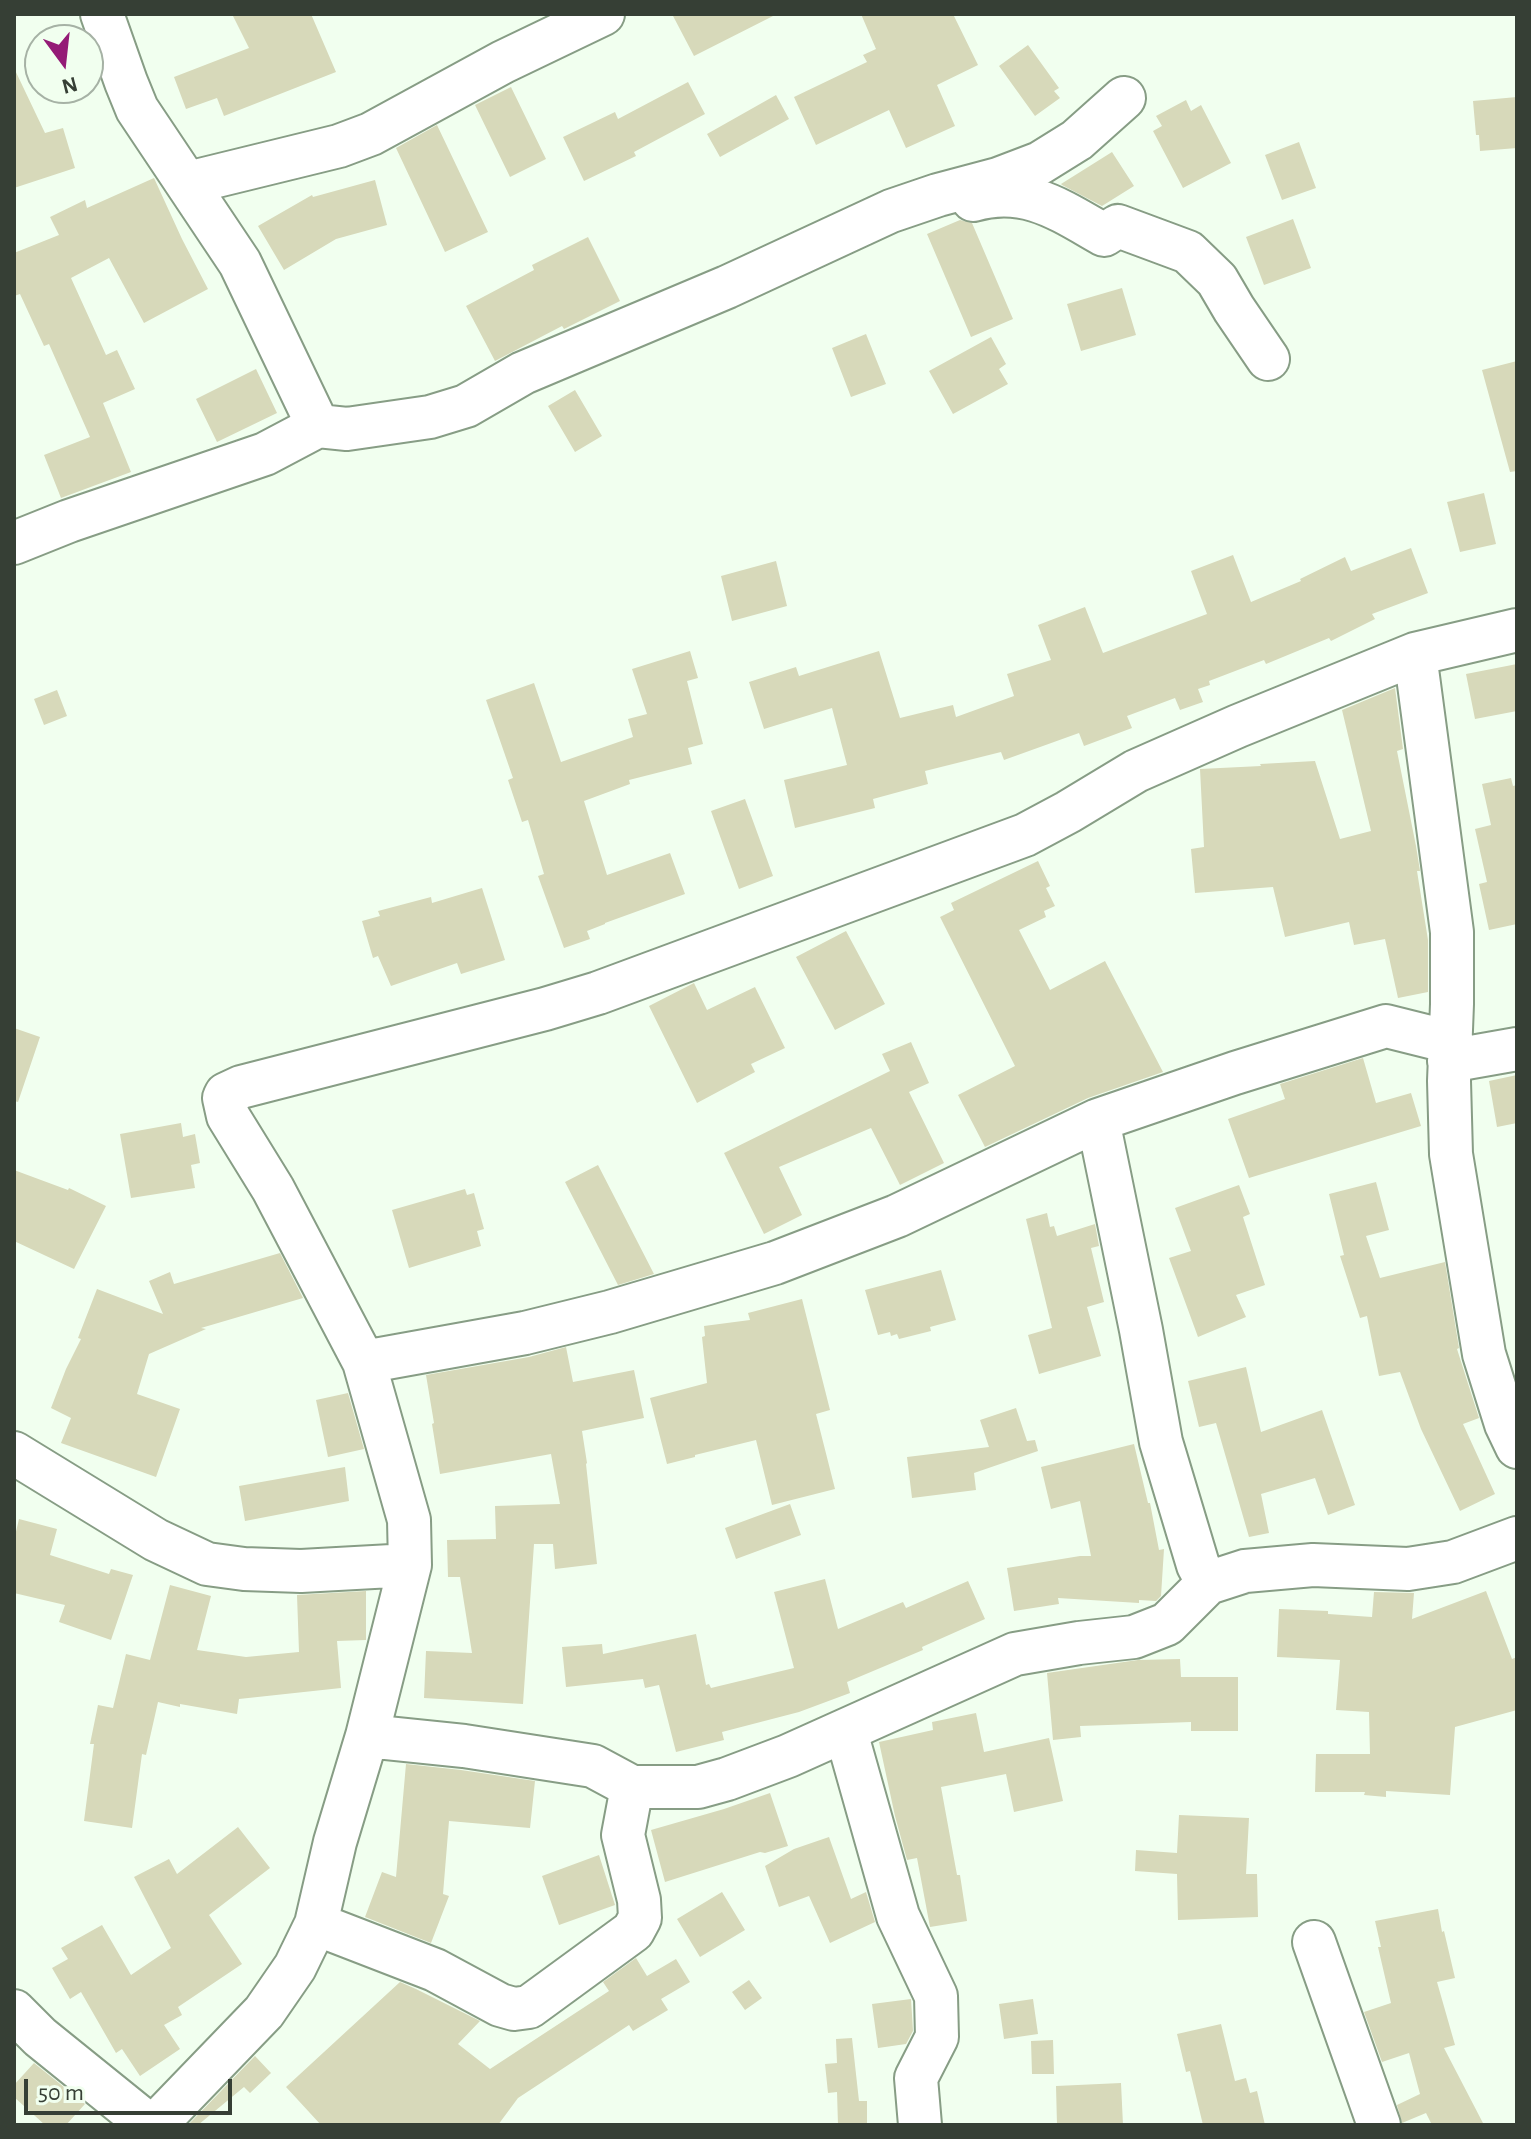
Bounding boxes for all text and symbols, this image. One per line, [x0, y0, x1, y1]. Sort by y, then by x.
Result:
north arrow [24, 24, 104, 104]
text: N [59, 73, 80, 98]
scale bar [28, 2063, 236, 2113]
text: 50 m [38, 2081, 84, 2105]

